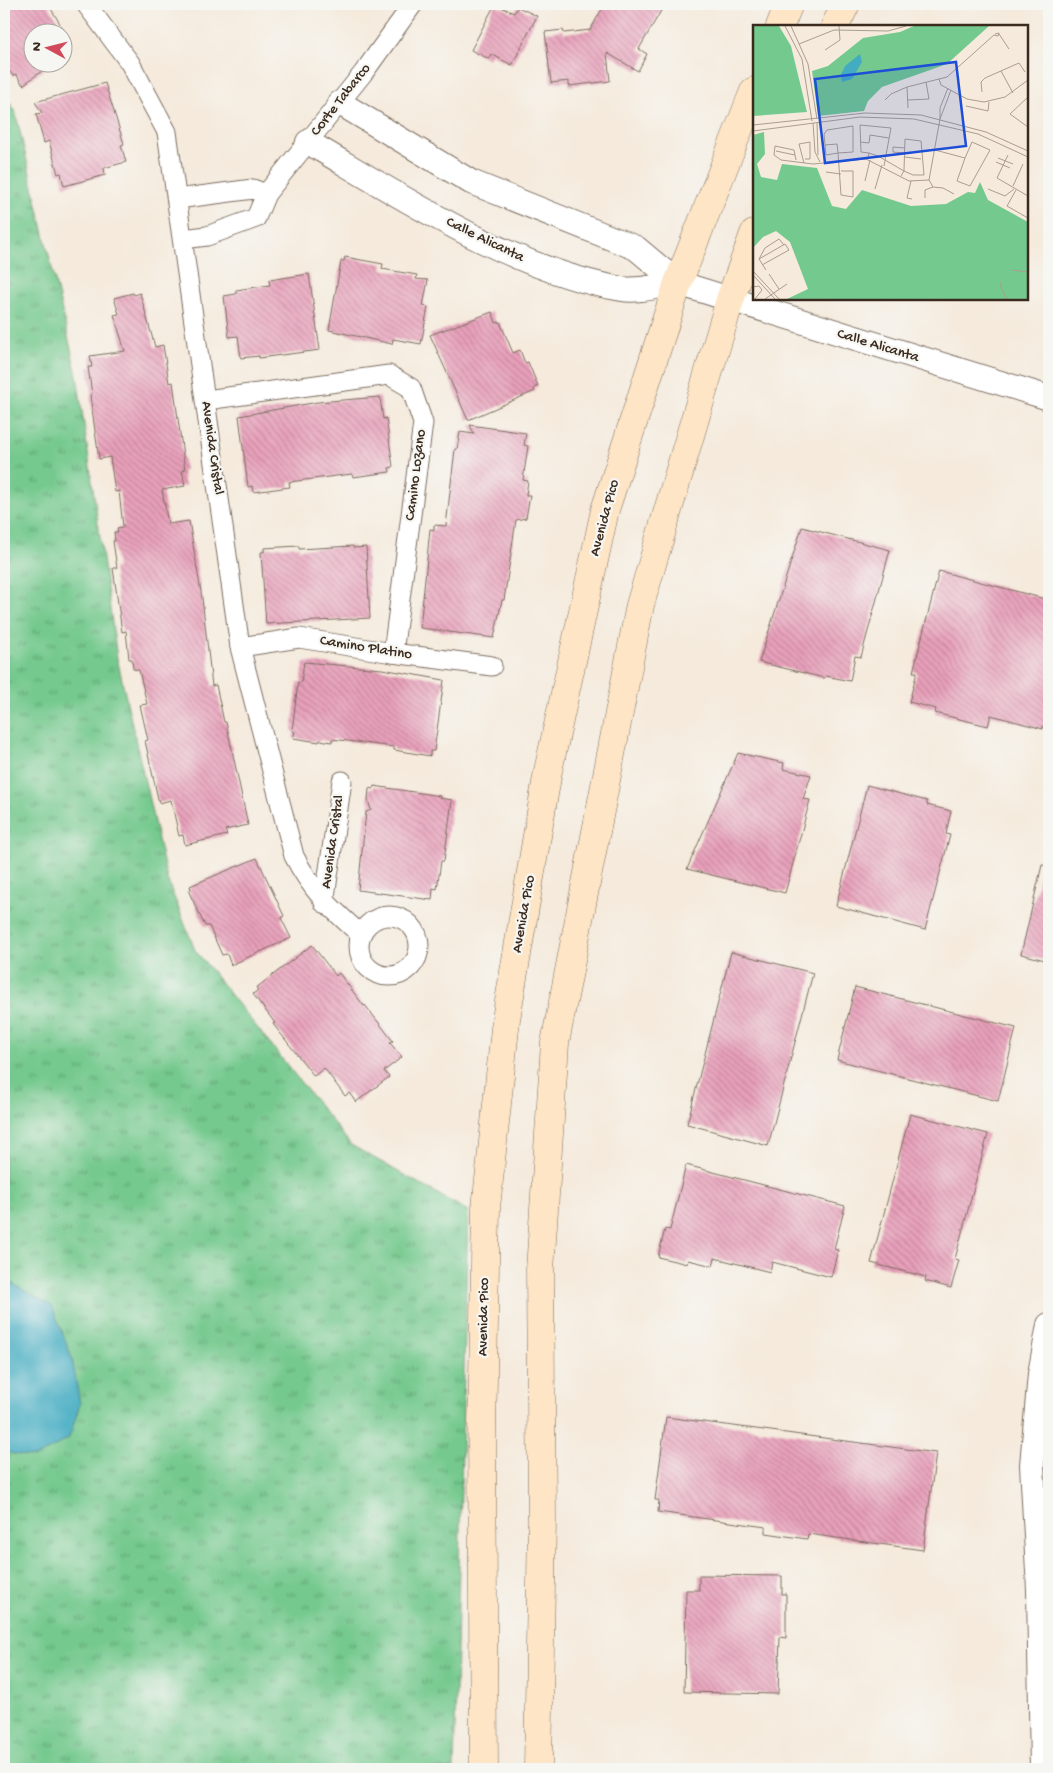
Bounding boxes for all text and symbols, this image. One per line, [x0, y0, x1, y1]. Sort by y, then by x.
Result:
north arrow [22, 22, 72, 72]
inset map [753, 25, 1028, 300]
text: N [29, 41, 47, 52]
street label: Corte Tabarco [307, 60, 375, 140]
street label: Calle Alicanta [443, 213, 528, 267]
street label: Calle Alicanta [835, 325, 922, 367]
street label: Avenida Cristal [197, 400, 227, 496]
street label: Camino Lozano [401, 428, 431, 522]
street label: Avenida Pico [586, 477, 624, 558]
street label: Camino Platino [319, 632, 414, 664]
street label: Avenida Cristal [318, 794, 348, 890]
street label: Avenida Pico [508, 873, 540, 954]
street label: Avenida Pico [474, 1277, 494, 1356]

